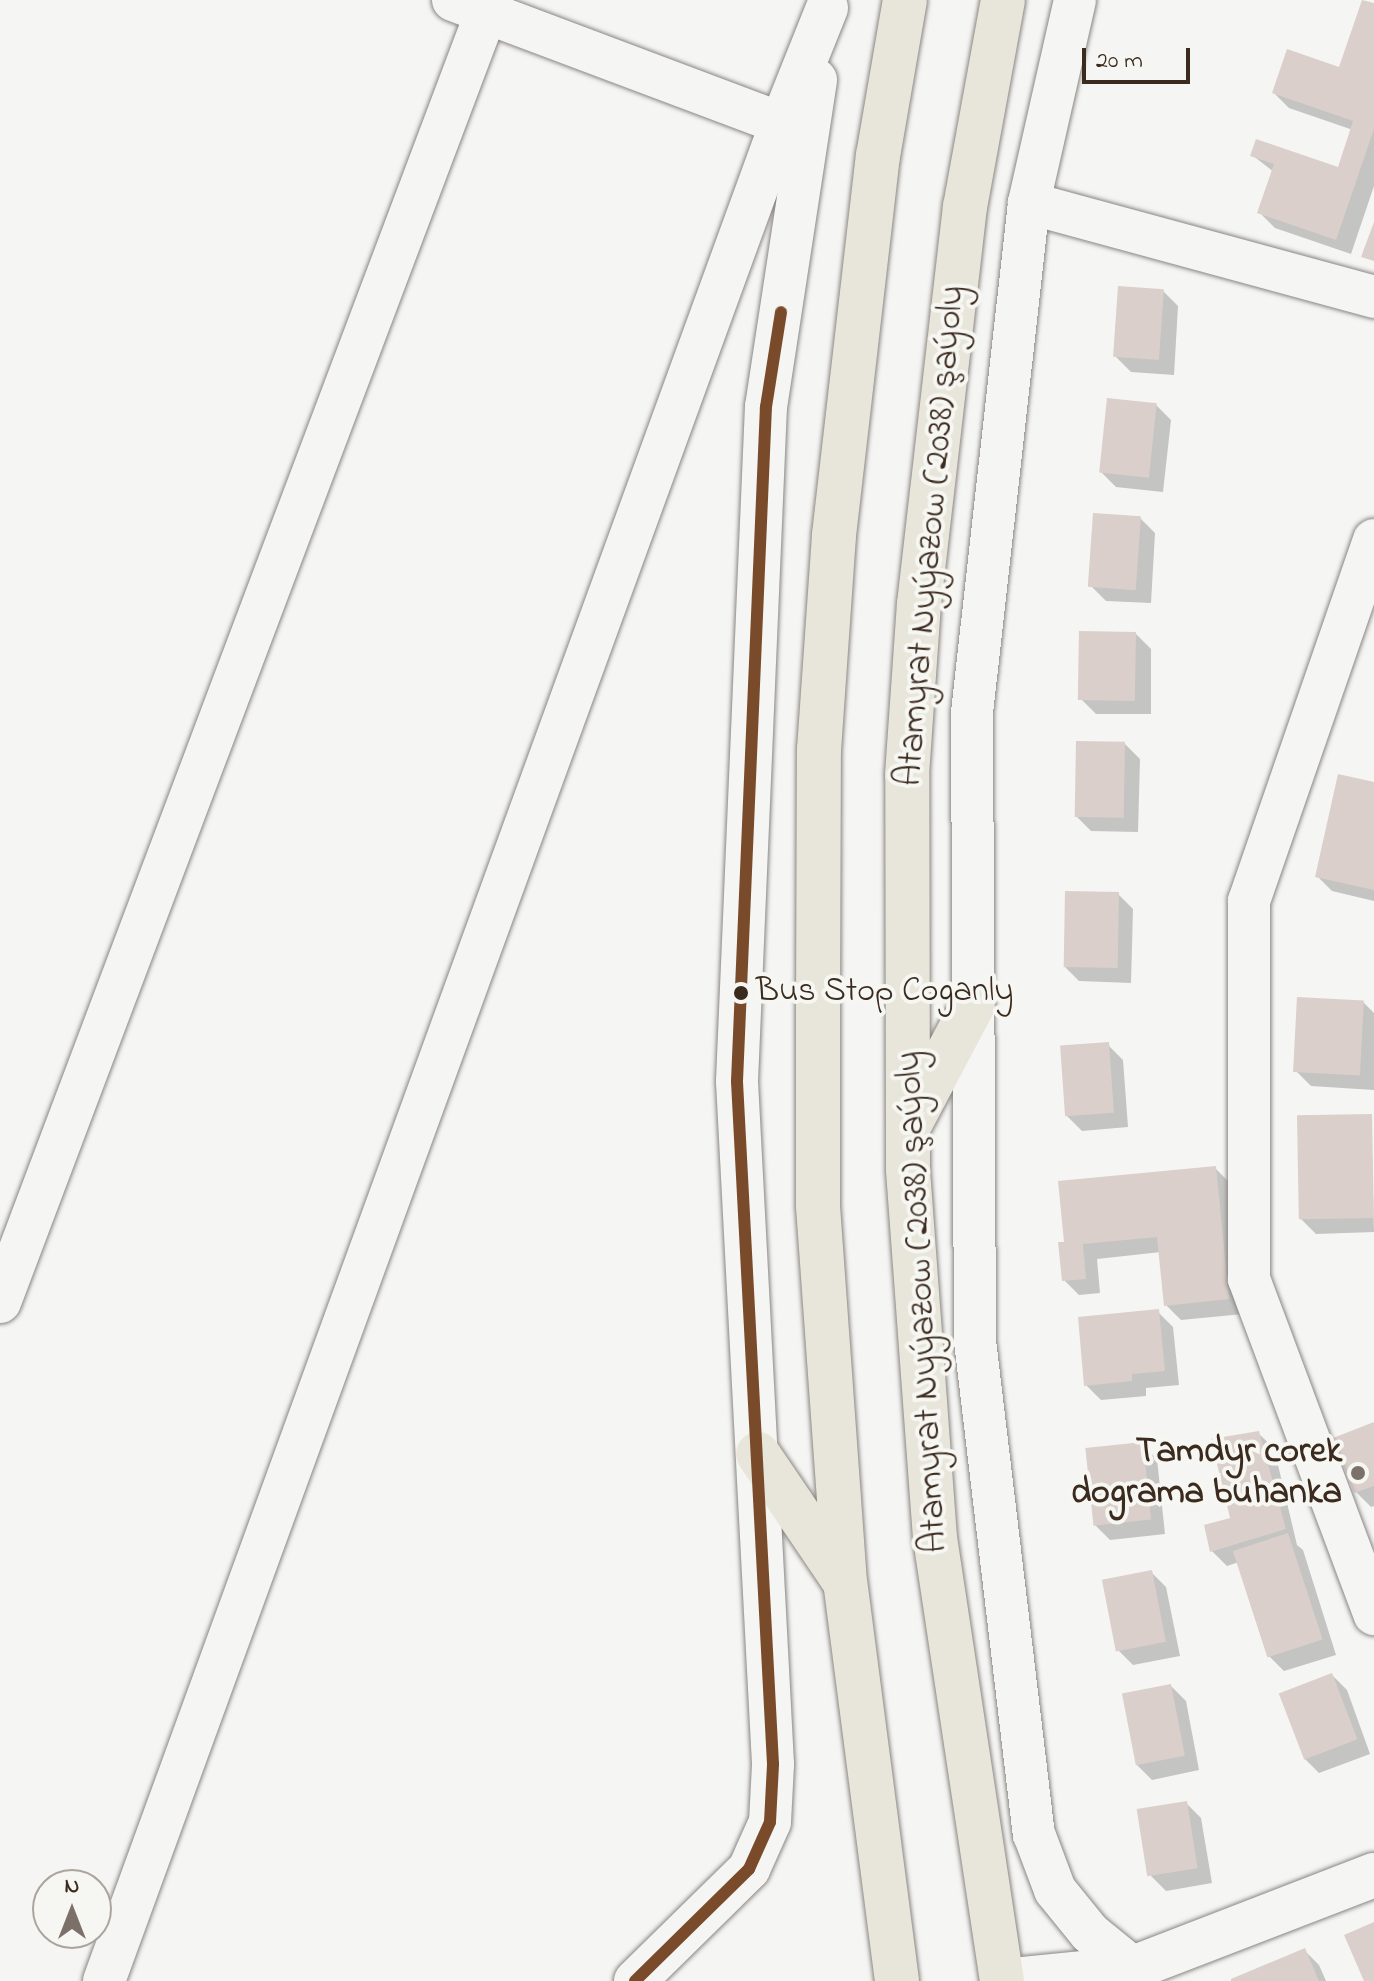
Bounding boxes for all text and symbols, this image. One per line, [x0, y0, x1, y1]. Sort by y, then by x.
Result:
scale bar [1086, 32, 1194, 82]
text: 20 m [1096, 44, 1143, 79]
street label: Atamyrat Nyýazow (2038) şaýoly [889, 284, 975, 788]
place label: Bus Stop Coganly [756, 973, 1013, 1013]
marker: Bus Stop Coganly [733, 985, 749, 1001]
street label: Atamyrat Nyýazow (2038) şaýoly [888, 1050, 958, 1554]
place label: Tamdyr corek dograma buhanka [1071, 1430, 1342, 1515]
marker: Tamdyr corek dograma buhanka [1349, 1464, 1367, 1482]
north arrow [32, 1869, 112, 1949]
text: N [65, 1871, 79, 1903]

